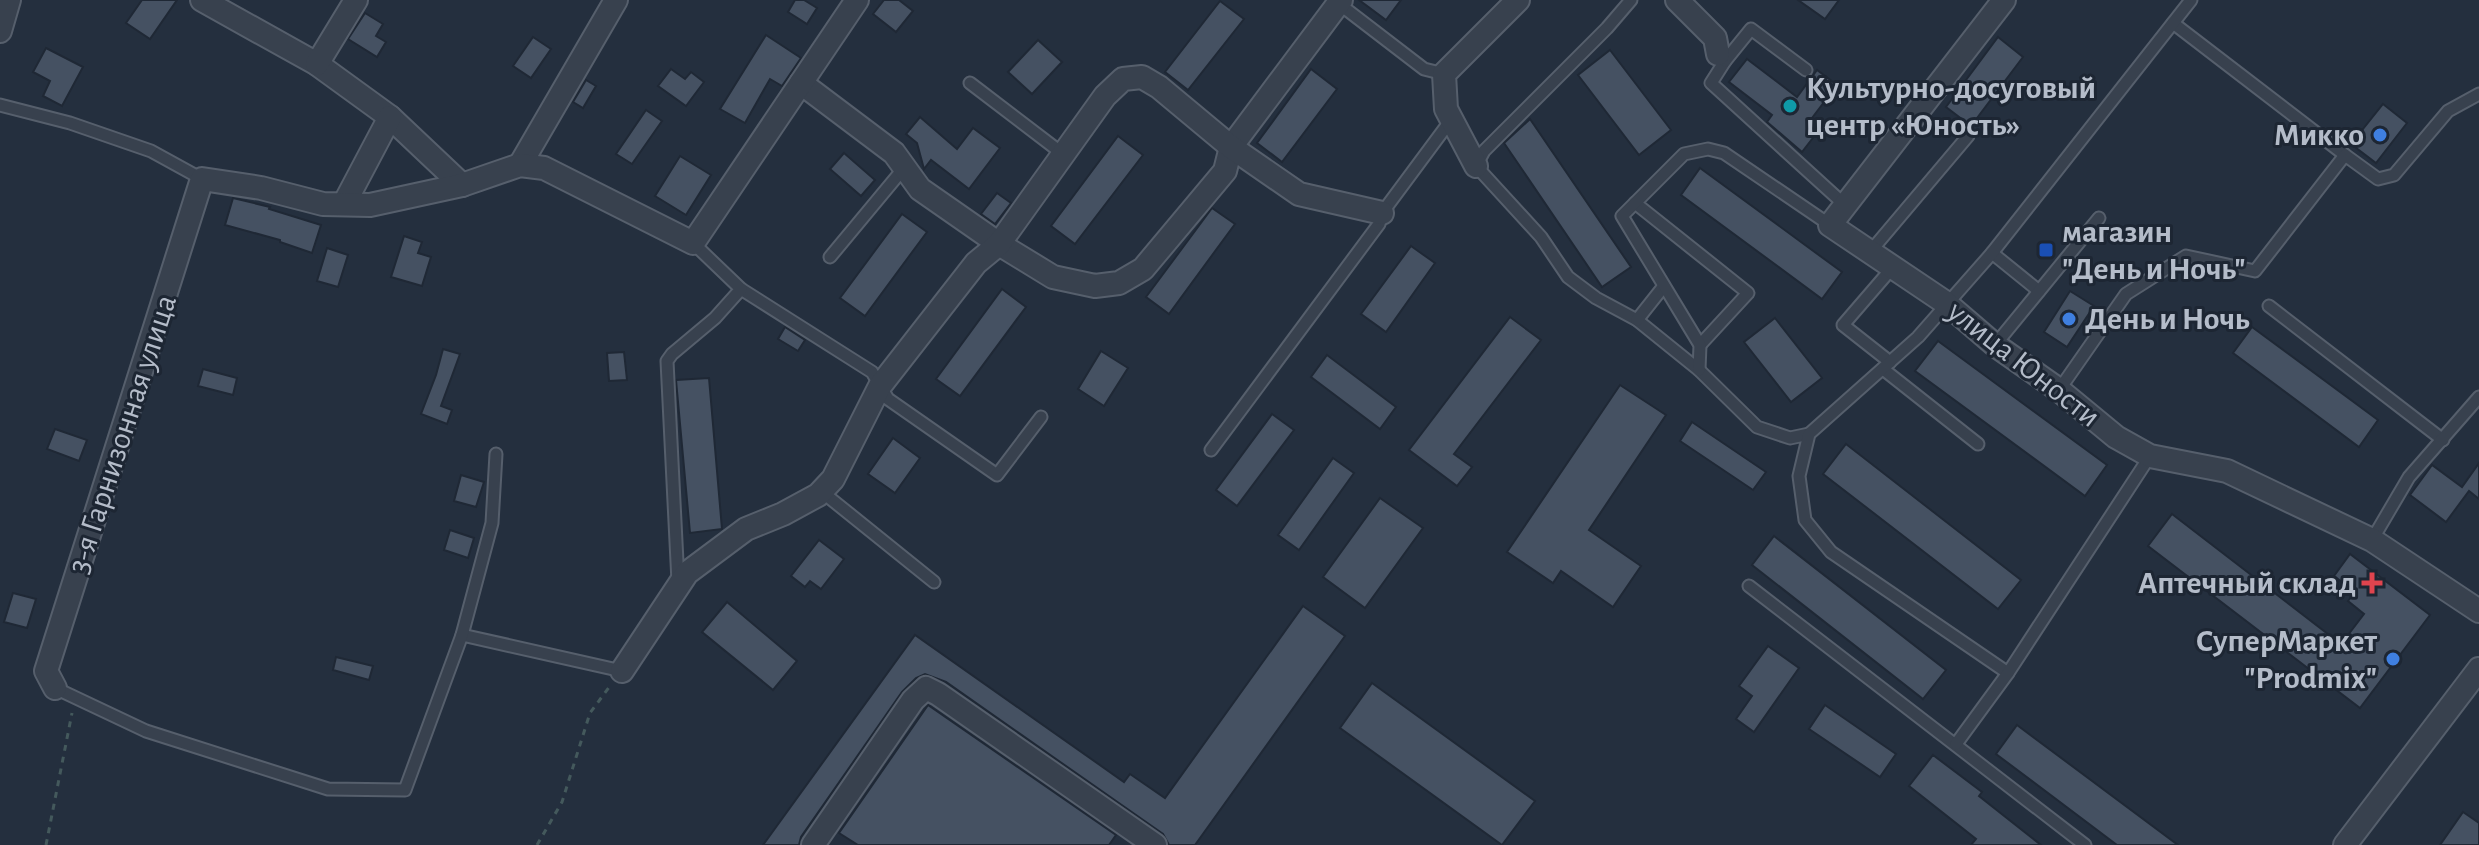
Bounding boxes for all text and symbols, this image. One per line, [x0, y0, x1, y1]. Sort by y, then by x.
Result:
place label: Культурно-досуговый центр «Юность» [1806, 72, 2096, 141]
marker: Культурно-досуговый центр «Юность» [1781, 97, 1799, 115]
place label: Микко [2274, 119, 2364, 151]
marker: Микко [2371, 126, 2389, 144]
place label: магазин "День и Ночь" [2062, 216, 2246, 285]
marker: магазин "День и Ночь" [2037, 241, 2055, 259]
street label: 3-я Гарнизонная улица [62, 291, 182, 577]
street label: улица Юности [1941, 294, 2106, 433]
place label: День и Ночь [2085, 303, 2250, 335]
marker: День и Ночь [2060, 310, 2078, 328]
place label: Аптечный склад [2138, 567, 2356, 599]
marker: Аптечный склад [2363, 574, 2381, 592]
place label: СуперМаркет "Prodmix" [2196, 625, 2377, 694]
marker: СуперМаркет "Prodmix" [2384, 650, 2402, 668]

